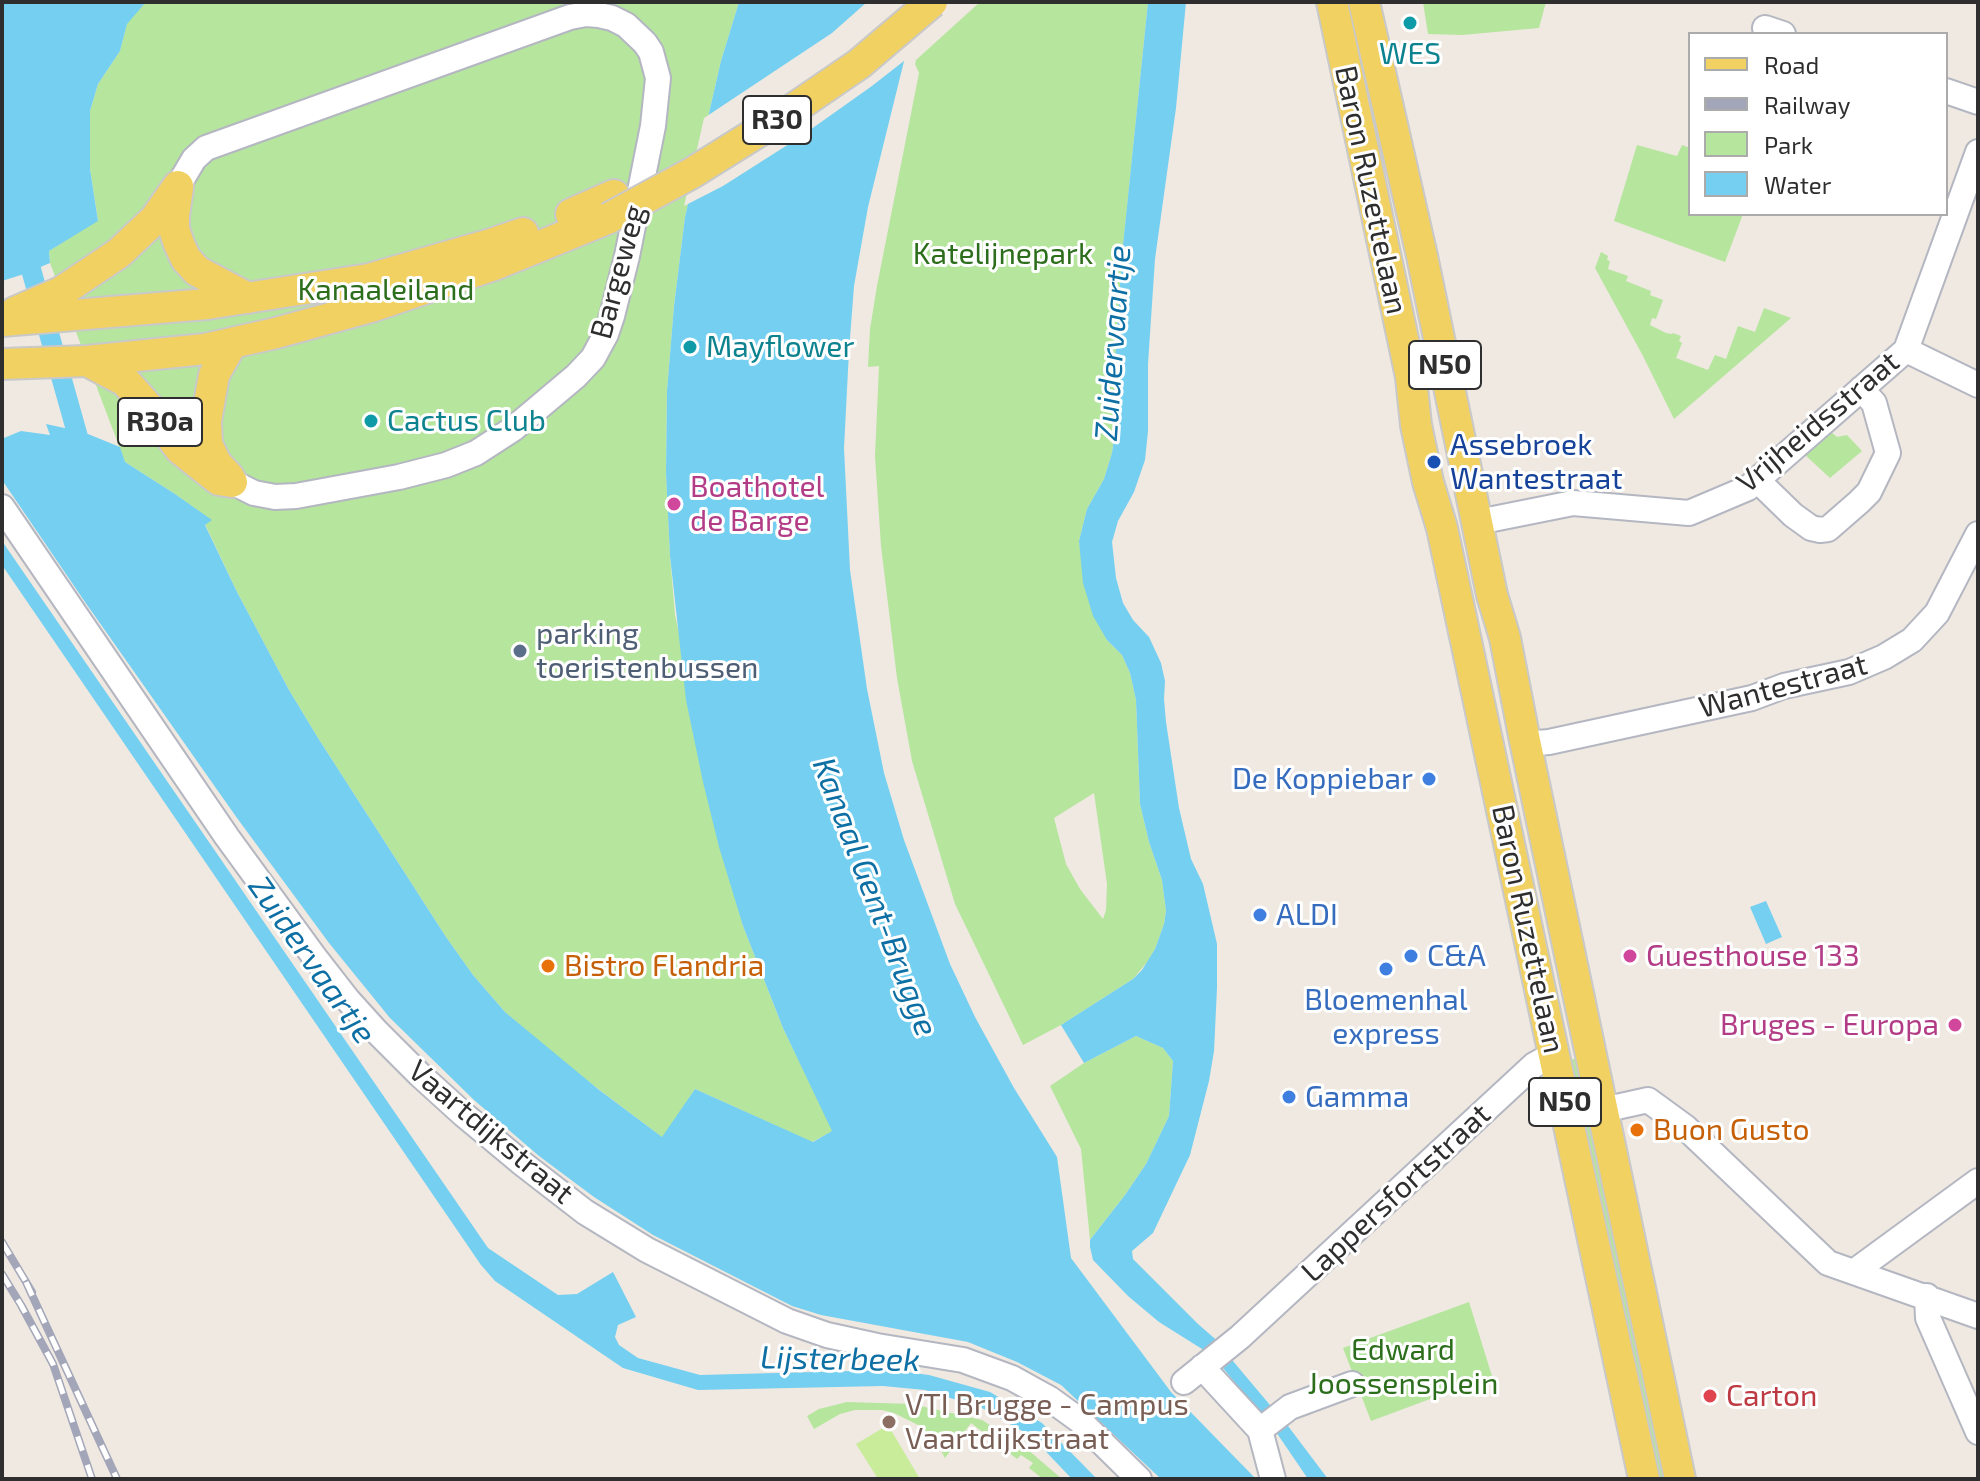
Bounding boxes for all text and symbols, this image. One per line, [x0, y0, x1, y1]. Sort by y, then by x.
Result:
marker: WES [1401, 14, 1419, 32]
legend [1688, 32, 1948, 216]
place label: WES [1379, 36, 1441, 72]
text: Road [1764, 50, 1819, 79]
street label: Baron Ruzettelaan [1327, 62, 1415, 318]
text: Railway [1764, 90, 1850, 119]
road number: R30 [743, 96, 811, 144]
text: Park [1764, 130, 1813, 159]
text: Water [1764, 170, 1831, 199]
street label: Bargeweg [583, 201, 653, 343]
park label: Katelijnepark [913, 236, 1093, 272]
water label: Zuidervaartje [1087, 244, 1139, 442]
park label: Kanaaleiland [297, 272, 475, 308]
place label: Mayflower [706, 329, 854, 365]
marker: Mayflower [681, 338, 699, 356]
road number: N50 [1409, 341, 1481, 389]
street label: Vrijheidsstraat [1729, 344, 1907, 500]
road number: R30a [118, 398, 202, 446]
place label: Cactus Club [387, 403, 546, 439]
marker: Cactus Club [362, 412, 380, 430]
place label: Assebroek Wantestraat [1450, 427, 1623, 498]
marker: Assebroek Wantestraat [1425, 453, 1443, 471]
place label: Boathotel de Barge [690, 469, 824, 540]
marker: Boathotel de Barge [665, 495, 683, 513]
place label: parking toeristenbussen [536, 616, 758, 686]
marker: parking toeristenbussen [511, 642, 529, 660]
street label: Wantestraat [1695, 646, 1871, 726]
water label: Kanaal Gent-Brugge [804, 752, 946, 1042]
place label: De Koppiebar [1232, 761, 1413, 797]
marker: De Koppiebar [1420, 770, 1438, 788]
street label: Baron Ruzettelaan [1484, 801, 1572, 1057]
water label: Zuidervaartje [240, 869, 384, 1051]
place label: ALDI [1276, 897, 1338, 933]
marker: ALDI [1251, 906, 1269, 924]
place label: C&A [1427, 938, 1486, 974]
place label: Guesthouse 133 [1646, 938, 1860, 974]
marker: C&A [1402, 947, 1420, 965]
marker: Guesthouse 133 [1621, 947, 1639, 965]
place label: Bistro Flandria [564, 948, 764, 984]
marker: Bistro Flandria [539, 957, 557, 975]
marker: Bloemenhal express [1377, 960, 1395, 978]
place label: Bloemenhal express [1304, 982, 1468, 1052]
place label: Bruges - Europa [1720, 1007, 1939, 1043]
marker: Bruges - Europa [1946, 1016, 1964, 1034]
street label: Vaartdijkstraat [401, 1053, 581, 1211]
road number: N50 [1529, 1078, 1601, 1126]
place label: Gamma [1305, 1079, 1409, 1115]
marker: Gamma [1280, 1088, 1298, 1106]
street label: Lappersfortstraat [1294, 1096, 1498, 1290]
place label: Buon Gusto [1653, 1112, 1810, 1148]
marker: Buon Gusto [1628, 1121, 1646, 1139]
park label: Edward Joossensplein [1308, 1332, 1498, 1402]
water label: Lijsterbeek [760, 1338, 920, 1380]
place label: Carton [1726, 1378, 1817, 1414]
place label: VTI Brugge - Campus Vaartdijkstraat [905, 1387, 1189, 1458]
marker: Carton [1701, 1387, 1719, 1405]
marker: VTI Brugge - Campus Vaartdijkstraat [880, 1413, 898, 1431]

